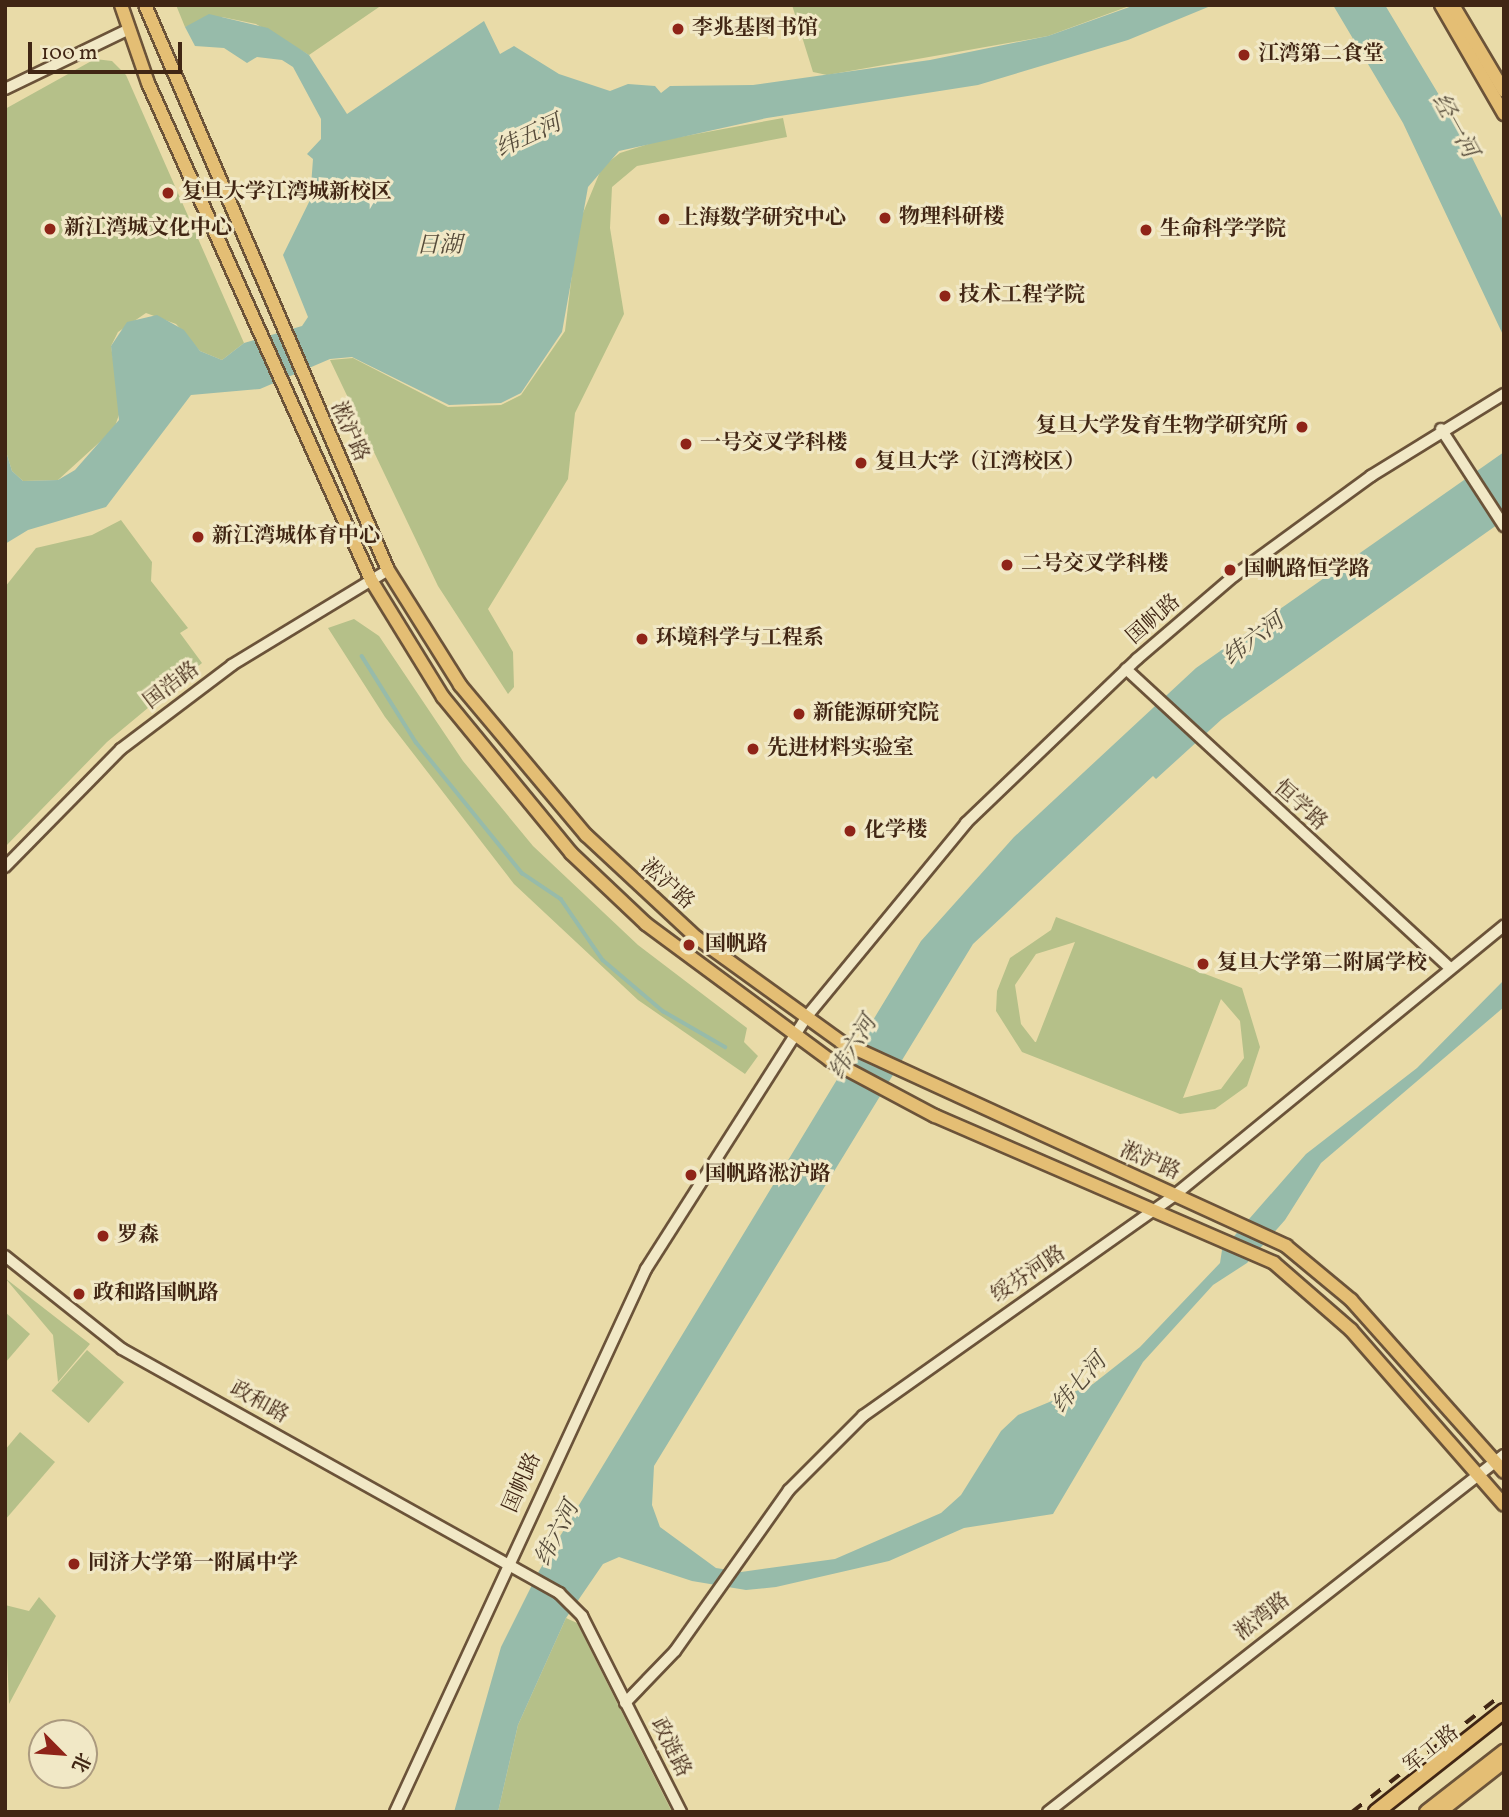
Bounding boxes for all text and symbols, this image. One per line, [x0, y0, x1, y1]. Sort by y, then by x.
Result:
place label: 李兆基图书馆 [692, 16, 818, 42]
marker: 李兆基图书馆 [670, 21, 686, 37]
scale bar [32, 28, 186, 72]
text: 100 m [41, 39, 98, 68]
place label: 江湾第二食堂 [1258, 42, 1384, 68]
marker: 江湾第二食堂 [1236, 47, 1252, 63]
water label: 经一河 [1425, 89, 1483, 163]
water label: 纬五河 [492, 110, 566, 164]
place label: 复旦大学江湾城新校区 [182, 180, 392, 206]
marker: 复旦大学江湾城新校区 [160, 185, 176, 201]
place label: 物理科研楼 [899, 205, 1004, 231]
place label: 上海数学研究中心 [678, 206, 846, 232]
marker: 物理科研楼 [877, 210, 893, 226]
marker: 上海数学研究中心 [656, 211, 672, 227]
place label: 新江湾城文化中心 [64, 216, 232, 242]
place label: 生命科学学院 [1160, 217, 1286, 243]
marker: 新江湾城文化中心 [42, 221, 58, 237]
marker: 生命科学学院 [1138, 222, 1154, 238]
water label: 日湖 [416, 232, 462, 260]
place label: 技术工程学院 [959, 283, 1085, 309]
marker: 技术工程学院 [937, 288, 953, 304]
street label: 淞沪路 [325, 398, 373, 466]
place label: 复旦大学发育生物学研究所 [1036, 414, 1288, 440]
marker: 复旦大学发育生物学研究所 [1294, 419, 1310, 435]
place label: 一号交叉学科楼 [700, 431, 847, 457]
marker: 一号交叉学科楼 [678, 436, 694, 452]
place label: 复旦大学（江湾校区） [875, 450, 1085, 476]
marker: 复旦大学（江湾校区） [853, 455, 869, 471]
place label: 新江湾城体育中心 [212, 524, 380, 550]
marker: 新江湾城体育中心 [190, 529, 206, 545]
place label: 二号交叉学科楼 [1021, 552, 1168, 578]
marker: 二号交叉学科楼 [999, 557, 1015, 573]
place label: 国帆路恒学路 [1244, 557, 1370, 583]
marker: 国帆路恒学路 [1222, 562, 1238, 578]
street label: 国帆路 [1122, 590, 1186, 650]
water label: 纬六河 [1218, 608, 1290, 672]
place label: 环境科学与工程系 [656, 626, 824, 652]
marker: 环境科学与工程系 [634, 631, 650, 647]
street label: 国浩路 [139, 657, 205, 715]
place label: 新能源研究院 [813, 701, 939, 727]
marker: 新能源研究院 [791, 706, 807, 722]
place label: 先进材料实验室 [767, 736, 914, 762]
marker: 先进材料实验室 [745, 741, 761, 757]
street label: 恒学路 [1268, 776, 1332, 836]
place label: 化学楼 [864, 818, 927, 844]
marker: 化学楼 [842, 823, 858, 839]
street label: 淞沪路 [635, 855, 699, 915]
place label: 国帆路 [705, 932, 768, 958]
marker: 国帆路 [679, 935, 699, 955]
place label: 复旦大学第二附属学校 [1217, 951, 1427, 977]
marker: 复旦大学第二附属学校 [1195, 956, 1211, 972]
water label: 纬六河 [824, 1011, 884, 1085]
street label: 淞沪路 [1116, 1138, 1184, 1186]
place label: 国帆路淞沪路 [705, 1162, 831, 1188]
marker: 国帆路淞沪路 [683, 1167, 699, 1183]
place label: 罗森 [117, 1223, 159, 1249]
marker: 罗森 [95, 1228, 111, 1244]
street label: 绥芬河路 [987, 1241, 1071, 1309]
place label: 政和路国帆路 [93, 1281, 219, 1307]
marker: 政和路国帆路 [71, 1286, 87, 1302]
water label: 纬七河 [1047, 1349, 1113, 1419]
street label: 政和路 [225, 1377, 293, 1429]
street label: 国帆路 [499, 1449, 547, 1517]
water label: 纬六河 [530, 1497, 586, 1571]
place label: 同济大学第一附属中学 [88, 1551, 298, 1577]
marker: 同济大学第一附属中学 [66, 1556, 82, 1572]
street label: 淞湾路 [1230, 1588, 1296, 1646]
street label: 政涟路 [644, 1714, 696, 1782]
north arrow [28, 1719, 98, 1789]
street label: 军工路 [1399, 1721, 1465, 1779]
text: 北 [64, 1748, 96, 1776]

